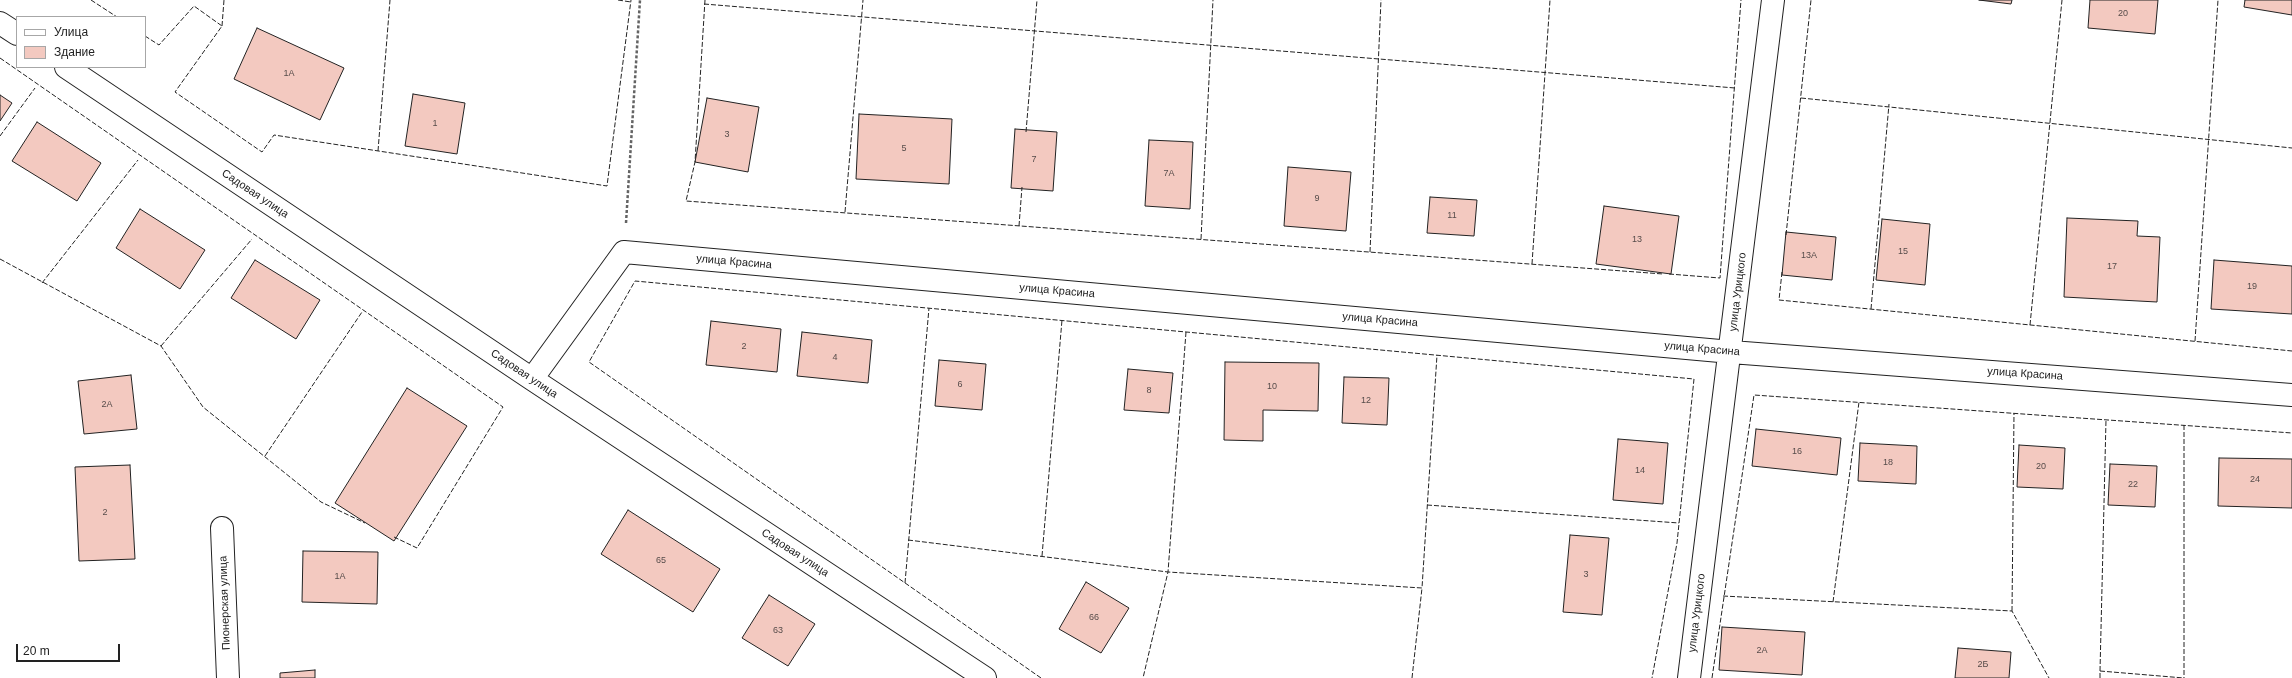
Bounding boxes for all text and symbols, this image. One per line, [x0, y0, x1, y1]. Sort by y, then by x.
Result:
house number: 20 [2118, 9, 2128, 19]
legend [16, 16, 146, 68]
text: Улица [54, 25, 88, 39]
text: Здание [54, 45, 95, 59]
house number: 1А [283, 69, 295, 79]
house number: 1 [432, 119, 438, 129]
house number: 3 [724, 130, 730, 140]
house number: 5 [901, 144, 907, 154]
house number: 7 [1031, 155, 1037, 165]
street label: Садовая улица [219, 167, 291, 221]
house number: 7А [1163, 169, 1175, 179]
house number: 9 [1314, 194, 1320, 204]
house number: 11 [1447, 211, 1457, 221]
house number: 13 [1632, 235, 1642, 245]
house number: 15 [1898, 247, 1908, 257]
house number: 13А [1801, 251, 1817, 261]
street label: улица Красина [696, 252, 772, 272]
street label: улица Урицкого [1727, 252, 1749, 332]
house number: 17 [2107, 262, 2117, 272]
street label: улица Красина [1019, 281, 1095, 301]
house number: 19 [2247, 282, 2257, 292]
street label: улица Красина [1342, 310, 1418, 330]
street label: улица Красина [1664, 339, 1740, 359]
house number: 2 [741, 342, 747, 352]
street label: Садовая улица [488, 347, 560, 401]
house number: 4 [832, 353, 838, 363]
street label: улица Красина [1987, 365, 2063, 383]
house number: 6 [957, 380, 963, 390]
house number: 10 [1267, 382, 1277, 392]
house number: 8 [1146, 386, 1152, 396]
house number: 12 [1361, 396, 1371, 406]
house number: 2А [101, 400, 113, 410]
house number: 16 [1792, 447, 1802, 457]
house number: 18 [1883, 458, 1893, 468]
house number: 20 [2036, 462, 2046, 472]
house number: 14 [1635, 466, 1645, 476]
house number: 24 [2250, 475, 2260, 485]
house number: 22 [2128, 480, 2138, 490]
house number: 2 [102, 508, 108, 518]
street label: Садовая улица [759, 526, 831, 580]
street label: Пионерская улица [217, 556, 233, 650]
house number: 65 [656, 556, 666, 566]
house number: 3 [1583, 570, 1589, 580]
house number: 1А [334, 572, 346, 582]
street label: улица Урицкого [1686, 573, 1708, 653]
house number: 66 [1089, 613, 1099, 623]
house number: 63 [773, 626, 783, 636]
scale bar [18, 636, 122, 662]
text: 20 m [23, 644, 50, 658]
house number: 2А [1756, 646, 1768, 656]
house number: 2Б [1978, 660, 1988, 670]

